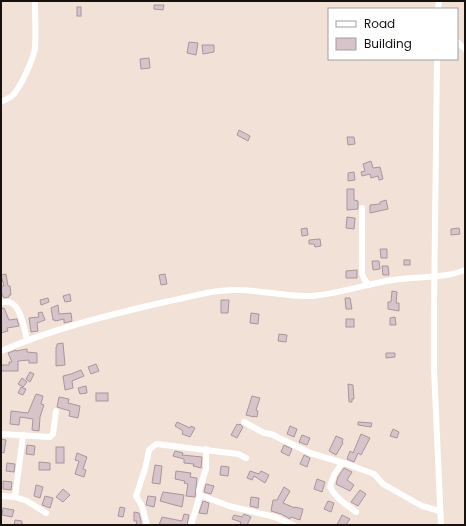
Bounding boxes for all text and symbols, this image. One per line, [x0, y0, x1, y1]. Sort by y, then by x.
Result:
legend [328, 8, 458, 60]
text: Road [364, 15, 395, 32]
text: Building [364, 35, 412, 52]

